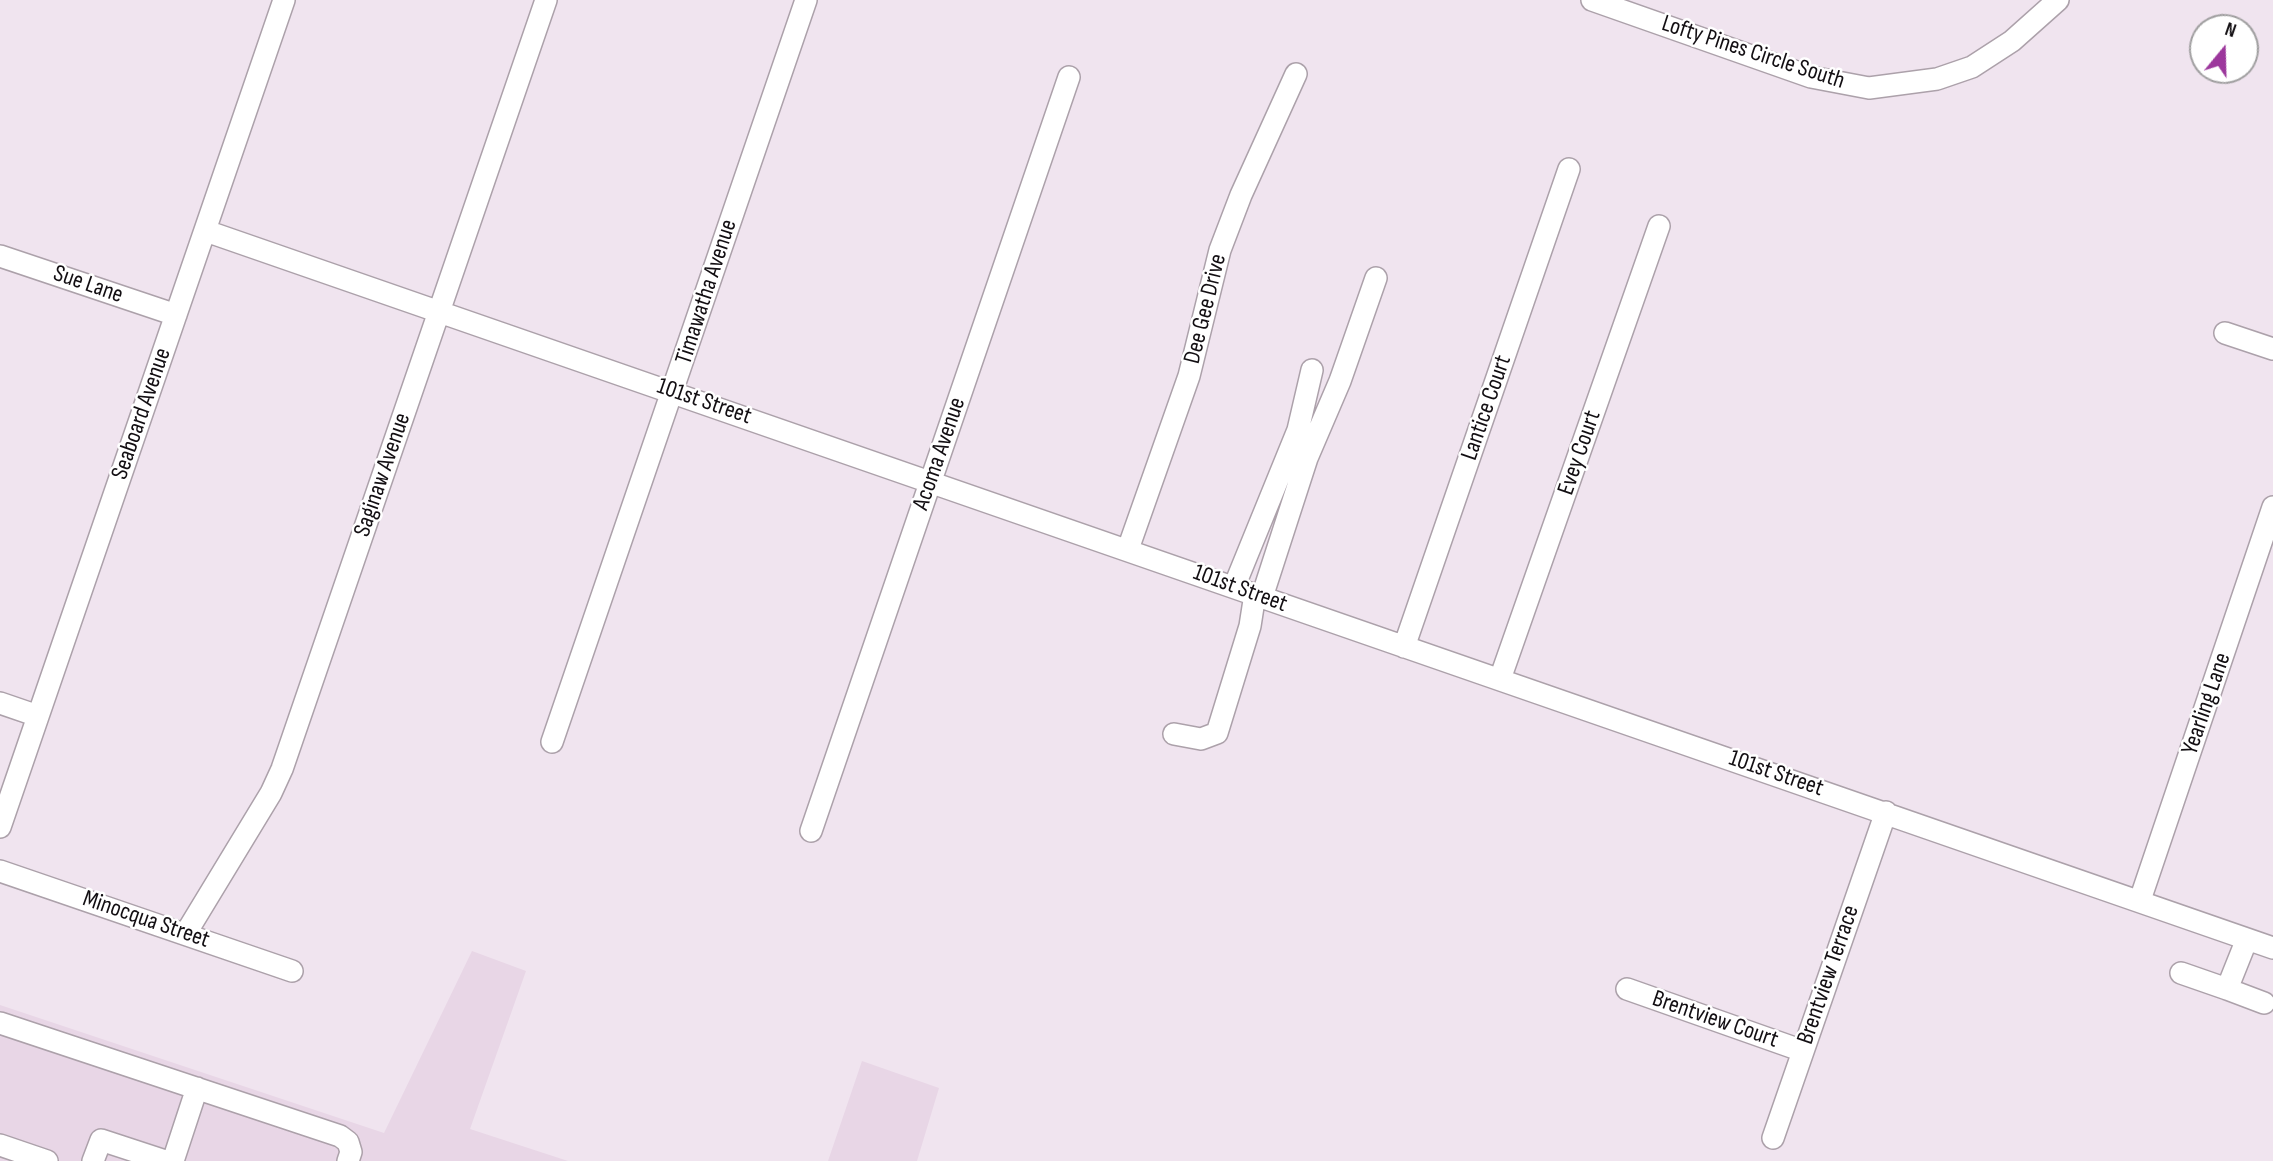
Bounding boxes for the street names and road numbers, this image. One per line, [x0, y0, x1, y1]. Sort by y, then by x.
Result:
street label: Lofty Pines Circle South [1658, 10, 1848, 96]
street label: Timawatha Avenue [670, 216, 744, 368]
street label: Dee Gee Drive [1178, 251, 1234, 367]
street label: Sue Lane [49, 260, 127, 310]
street label: Seaboard Avenue [106, 344, 178, 484]
street label: Lantice Court [1456, 352, 1518, 464]
street label: 101st Street [653, 372, 755, 432]
street label: Acoma Avenue [907, 394, 973, 514]
street label: Evey Court [1552, 407, 1608, 499]
street label: Saginaw Avenue [348, 409, 418, 541]
street label: 101st Street [1189, 559, 1291, 619]
street label: Yearling Lane [2176, 649, 2238, 759]
street label: 101st Street [1725, 744, 1827, 804]
street label: Minocqua Street [79, 885, 213, 955]
street label: Brentview Terrace [1792, 902, 1866, 1048]
street label: Brentview Court [1648, 985, 1782, 1055]

